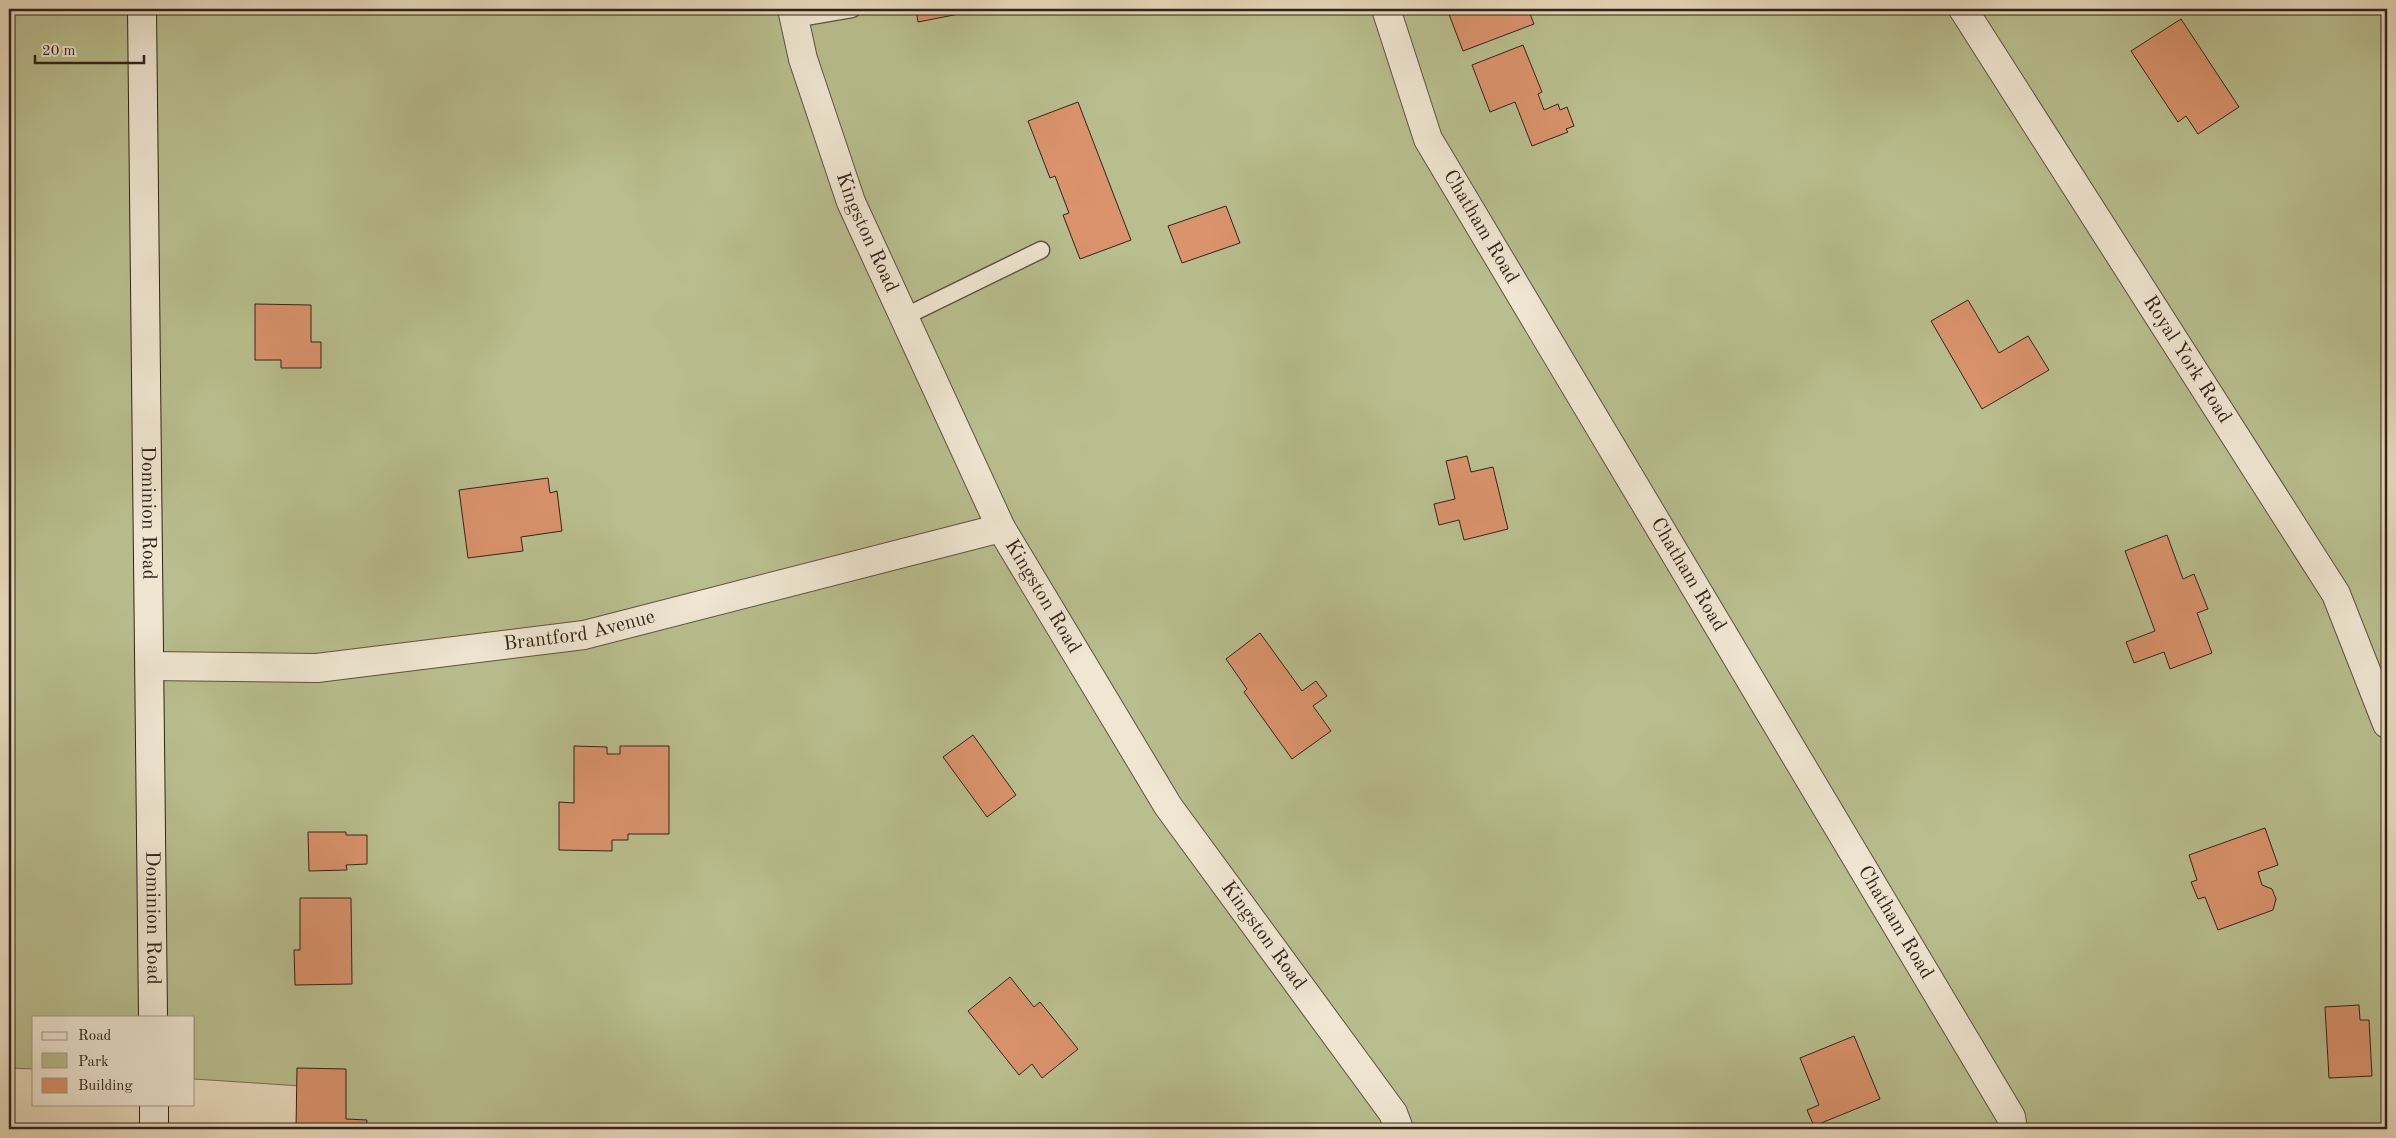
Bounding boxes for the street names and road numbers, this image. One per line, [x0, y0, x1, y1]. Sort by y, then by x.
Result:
street label: Chatham Road [1439, 167, 1522, 287]
street label: Kingston Road [832, 170, 901, 296]
street label: Royal York Road [2139, 292, 2235, 427]
street label: Dominion Road [137, 446, 158, 580]
street label: Chatham Road [1646, 515, 1729, 635]
street label: Kingston Road [1001, 536, 1084, 657]
street label: Brantford Avenue [502, 607, 657, 655]
street label: Dominion Road [141, 851, 163, 985]
street label: Chatham Road [1854, 863, 1937, 983]
street label: Kingston Road [1217, 878, 1309, 994]

